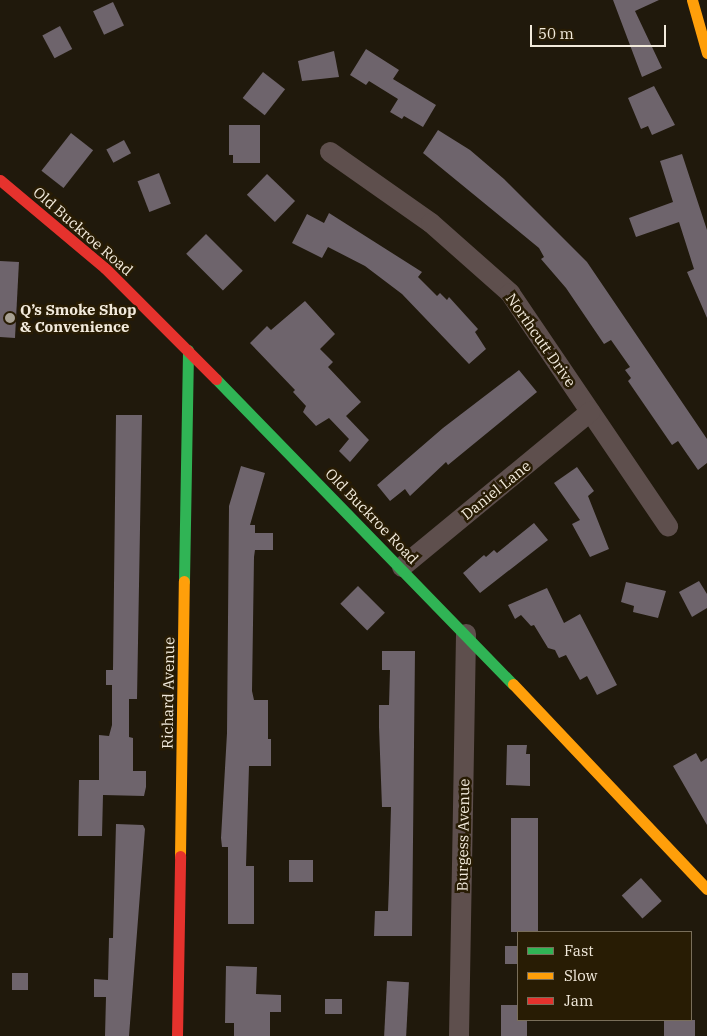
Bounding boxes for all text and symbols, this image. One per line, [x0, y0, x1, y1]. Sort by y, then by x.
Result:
scale bar [532, 15, 668, 47]
text: 50 m [538, 24, 574, 43]
street label: Old Buckroe Road [30, 183, 136, 279]
street label: Northcutt Drive [502, 290, 580, 390]
place label: Q’s Smoke Shop & Convenience [20, 300, 136, 335]
marker: Q’s Smoke Shop & Convenience [4, 312, 16, 324]
street label: Daniel Lane [458, 457, 534, 523]
street label: Old Buckroe Road [322, 464, 422, 568]
street label: Richard Avenue [158, 637, 178, 749]
street label: Burgess Avenue [453, 779, 473, 891]
legend [517, 931, 692, 1021]
text: Fast [564, 941, 594, 960]
text: Slow [564, 966, 597, 985]
text: Jam [564, 991, 593, 1010]

